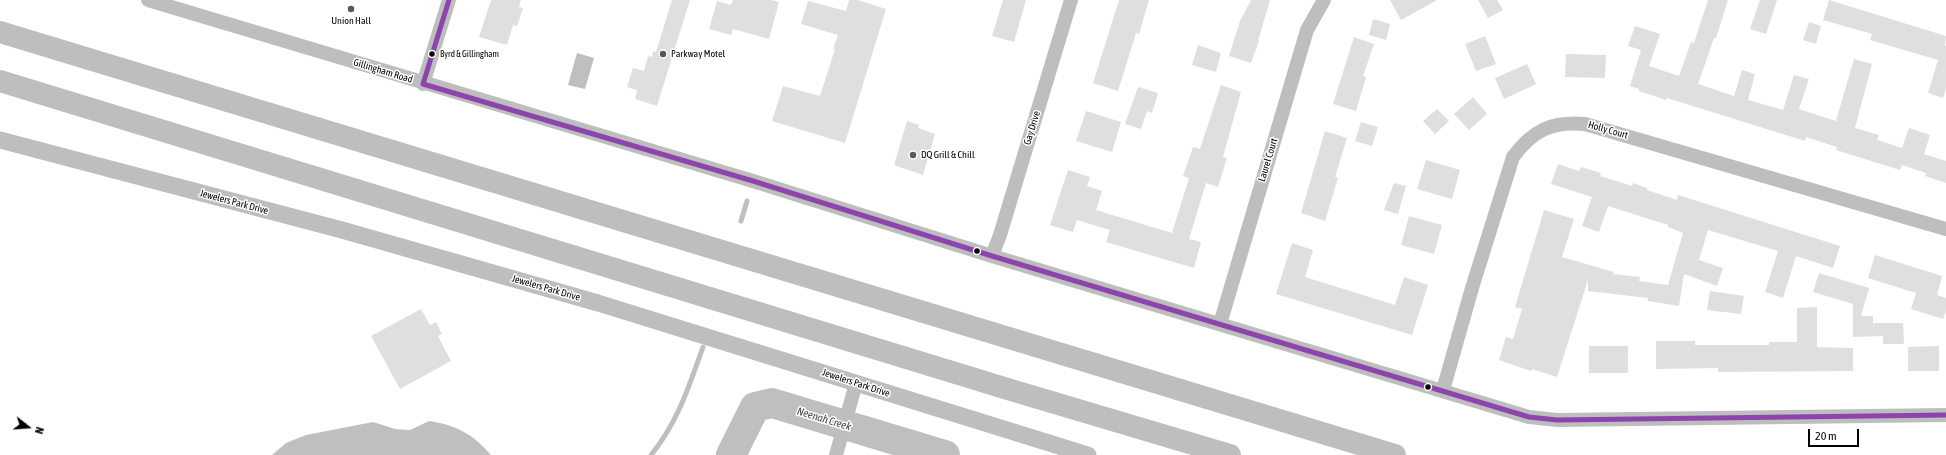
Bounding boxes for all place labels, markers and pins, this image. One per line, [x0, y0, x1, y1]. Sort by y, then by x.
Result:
marker: Union Hall [346, 4, 356, 14]
place label: Union Hall [331, 15, 371, 27]
place label: Parkway Motel [671, 48, 725, 60]
marker: Byrd & Gillingham [427, 49, 437, 59]
place label: Byrd & Gillingham [440, 49, 499, 59]
marker: Parkway Motel [658, 49, 668, 59]
place label: DQ Grill & Chill [921, 149, 975, 161]
marker: DQ Grill & Chill [908, 150, 918, 160]
unlabelled marker [972, 246, 982, 256]
unlabelled marker [1423, 382, 1433, 392]

